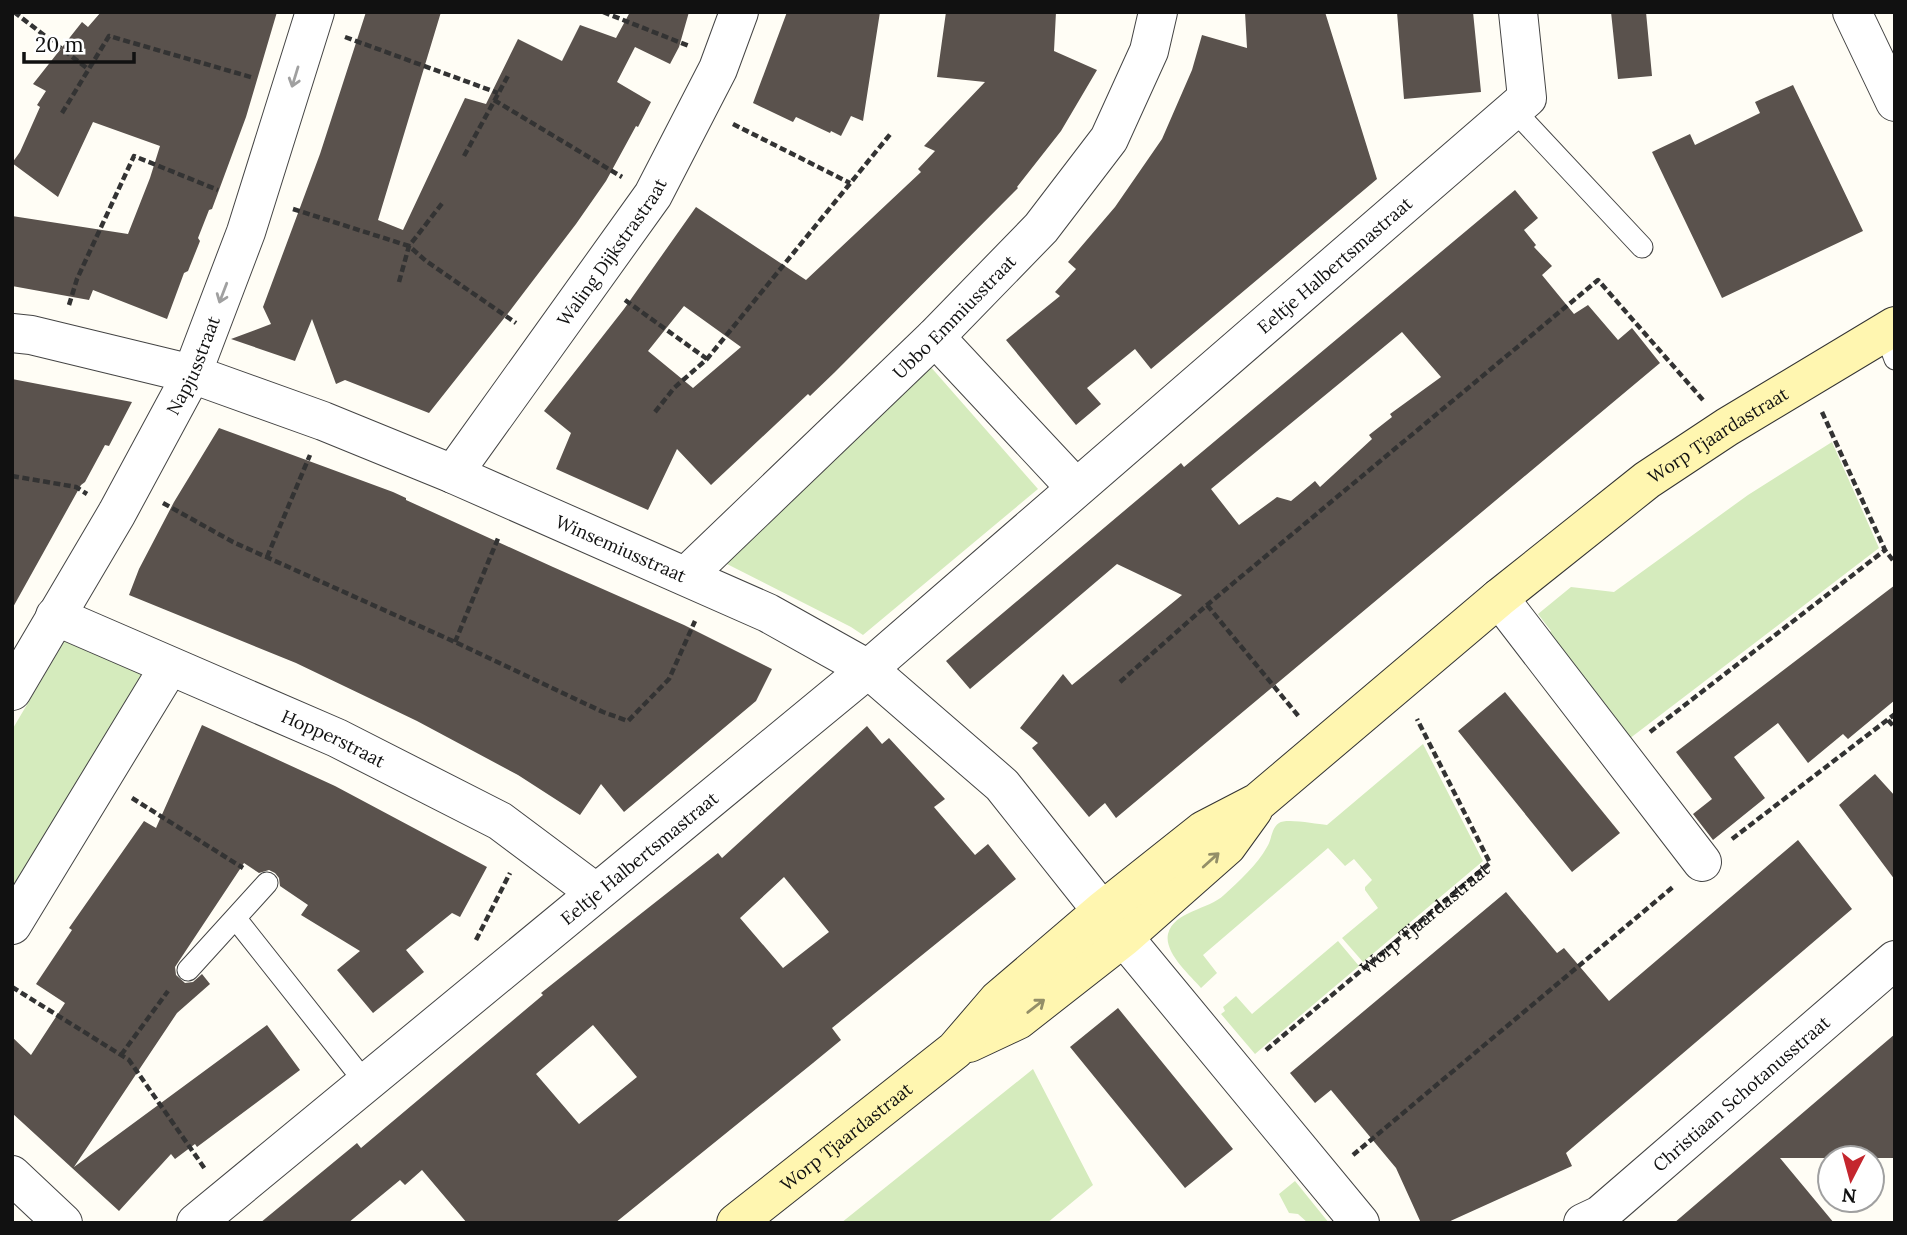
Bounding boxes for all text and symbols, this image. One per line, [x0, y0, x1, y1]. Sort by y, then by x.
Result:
scale bar [24, 21, 135, 65]
text: 20 m [35, 31, 84, 58]
one-way arrow [288, 66, 300, 88]
street label: Waling Dijkstrastraat [552, 174, 671, 330]
street label: Eeltje Halbertsmastraat [1252, 192, 1417, 338]
street label: Ubbo Emmiusstraat [887, 250, 1020, 383]
one-way arrow [216, 282, 229, 304]
street label: Napjusstraat [161, 313, 225, 419]
street label: Worp Tjaardastraat [1643, 382, 1792, 488]
street label: Winsemiusstraat [552, 509, 690, 587]
street label: Hopperstraat [278, 704, 389, 772]
street label: Eeltje Halbertsmastraat [555, 786, 722, 930]
one-way arrow [1202, 852, 1220, 868]
street label: Worp Tjaardastraat [1355, 857, 1494, 979]
one-way arrow [1026, 998, 1045, 1013]
street label: Christiaan Schotanusstraat [1648, 1010, 1834, 1176]
street label: Worp Tjaardastraat [775, 1077, 917, 1195]
north arrow [1816, 1144, 1886, 1214]
text: N [1840, 1183, 1858, 1209]

